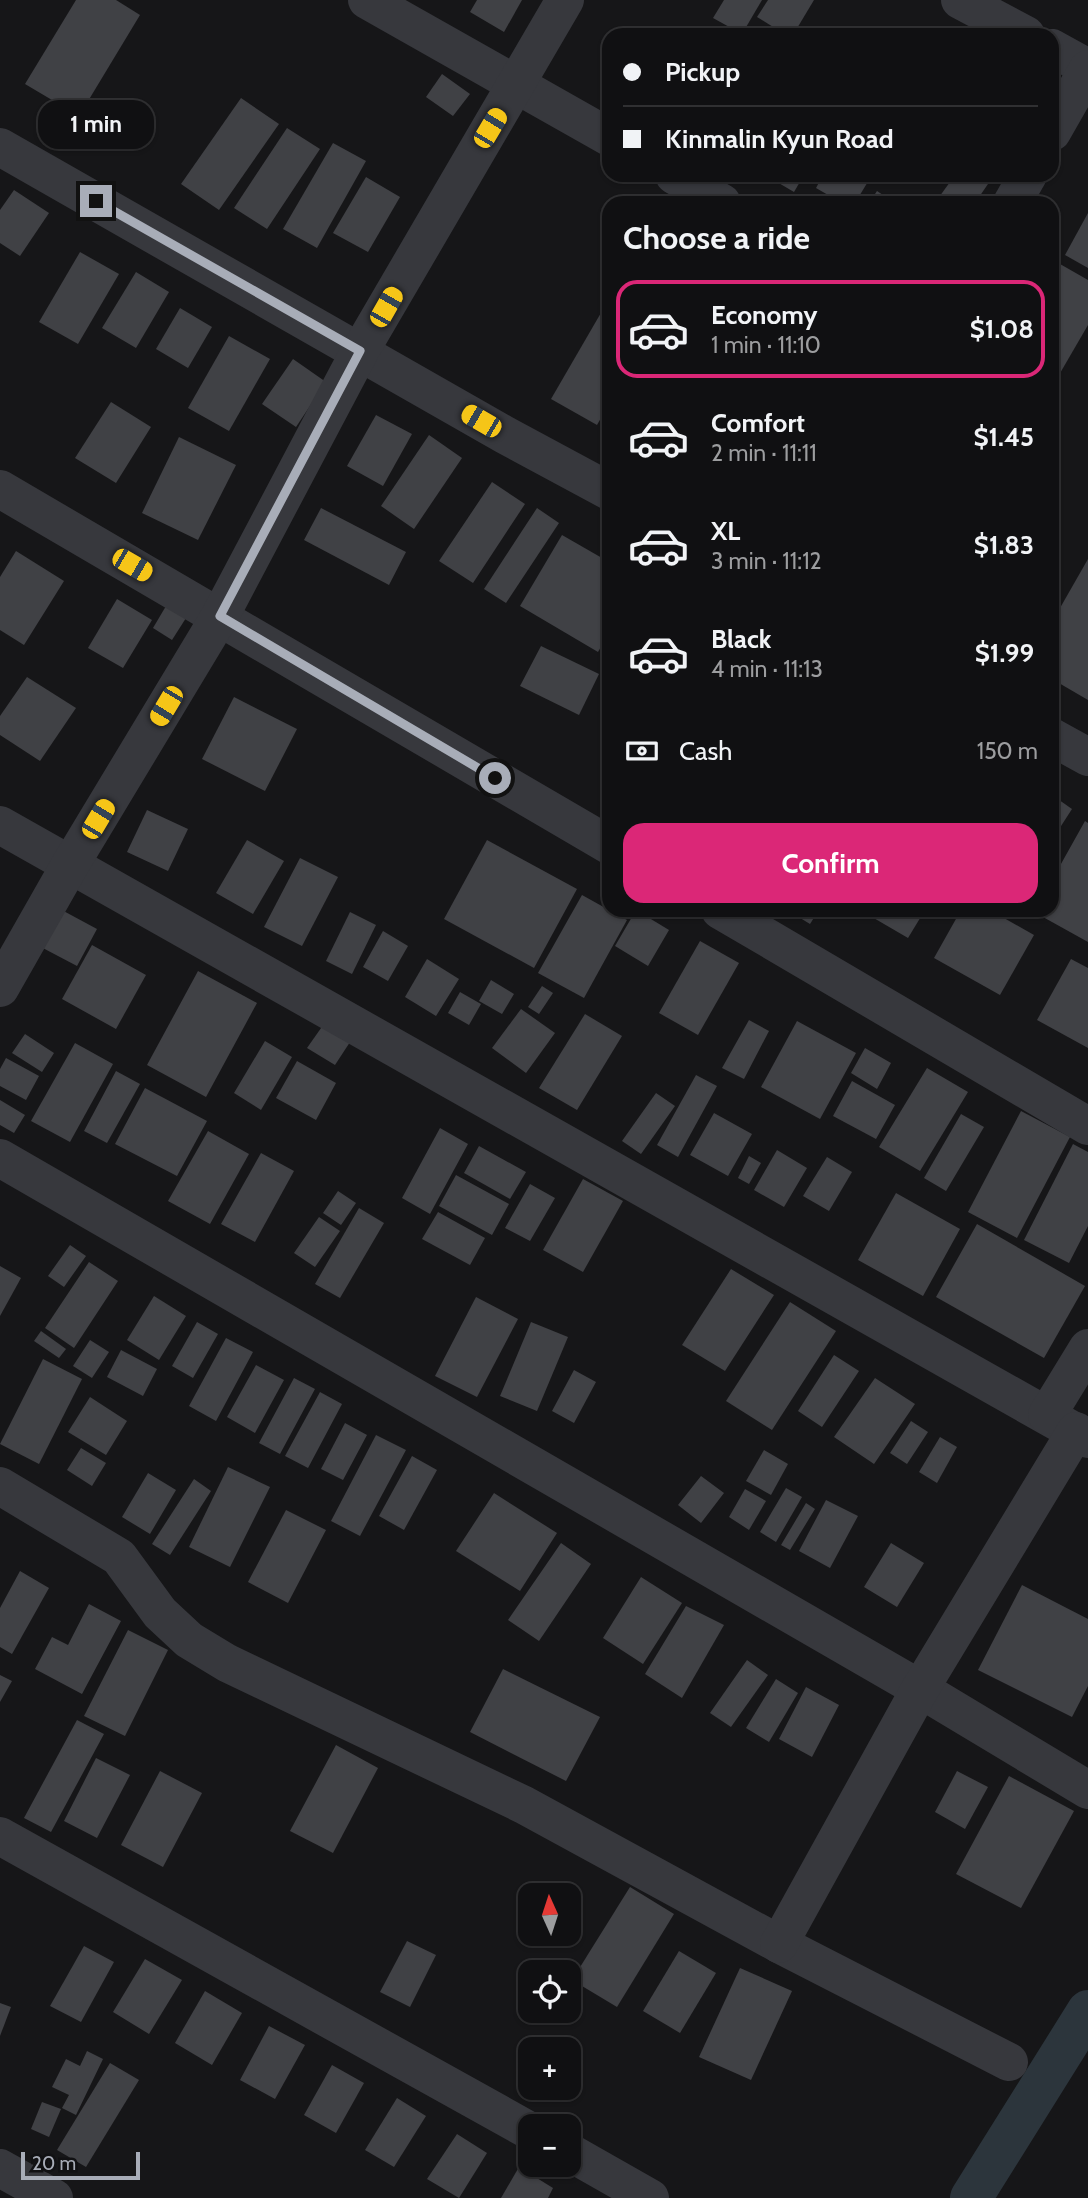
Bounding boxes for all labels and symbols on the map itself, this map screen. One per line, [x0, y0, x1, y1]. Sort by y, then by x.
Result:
callout: 1 min [38, 100, 154, 148]
car [471, 105, 510, 151]
route end [80, 185, 112, 217]
car [367, 284, 406, 330]
car [458, 401, 505, 441]
car [109, 545, 156, 585]
car [147, 683, 186, 729]
route start [479, 762, 511, 794]
car [79, 796, 118, 842]
north arrow [518, 1883, 581, 1946]
scale bar [21, 2149, 140, 2181]

